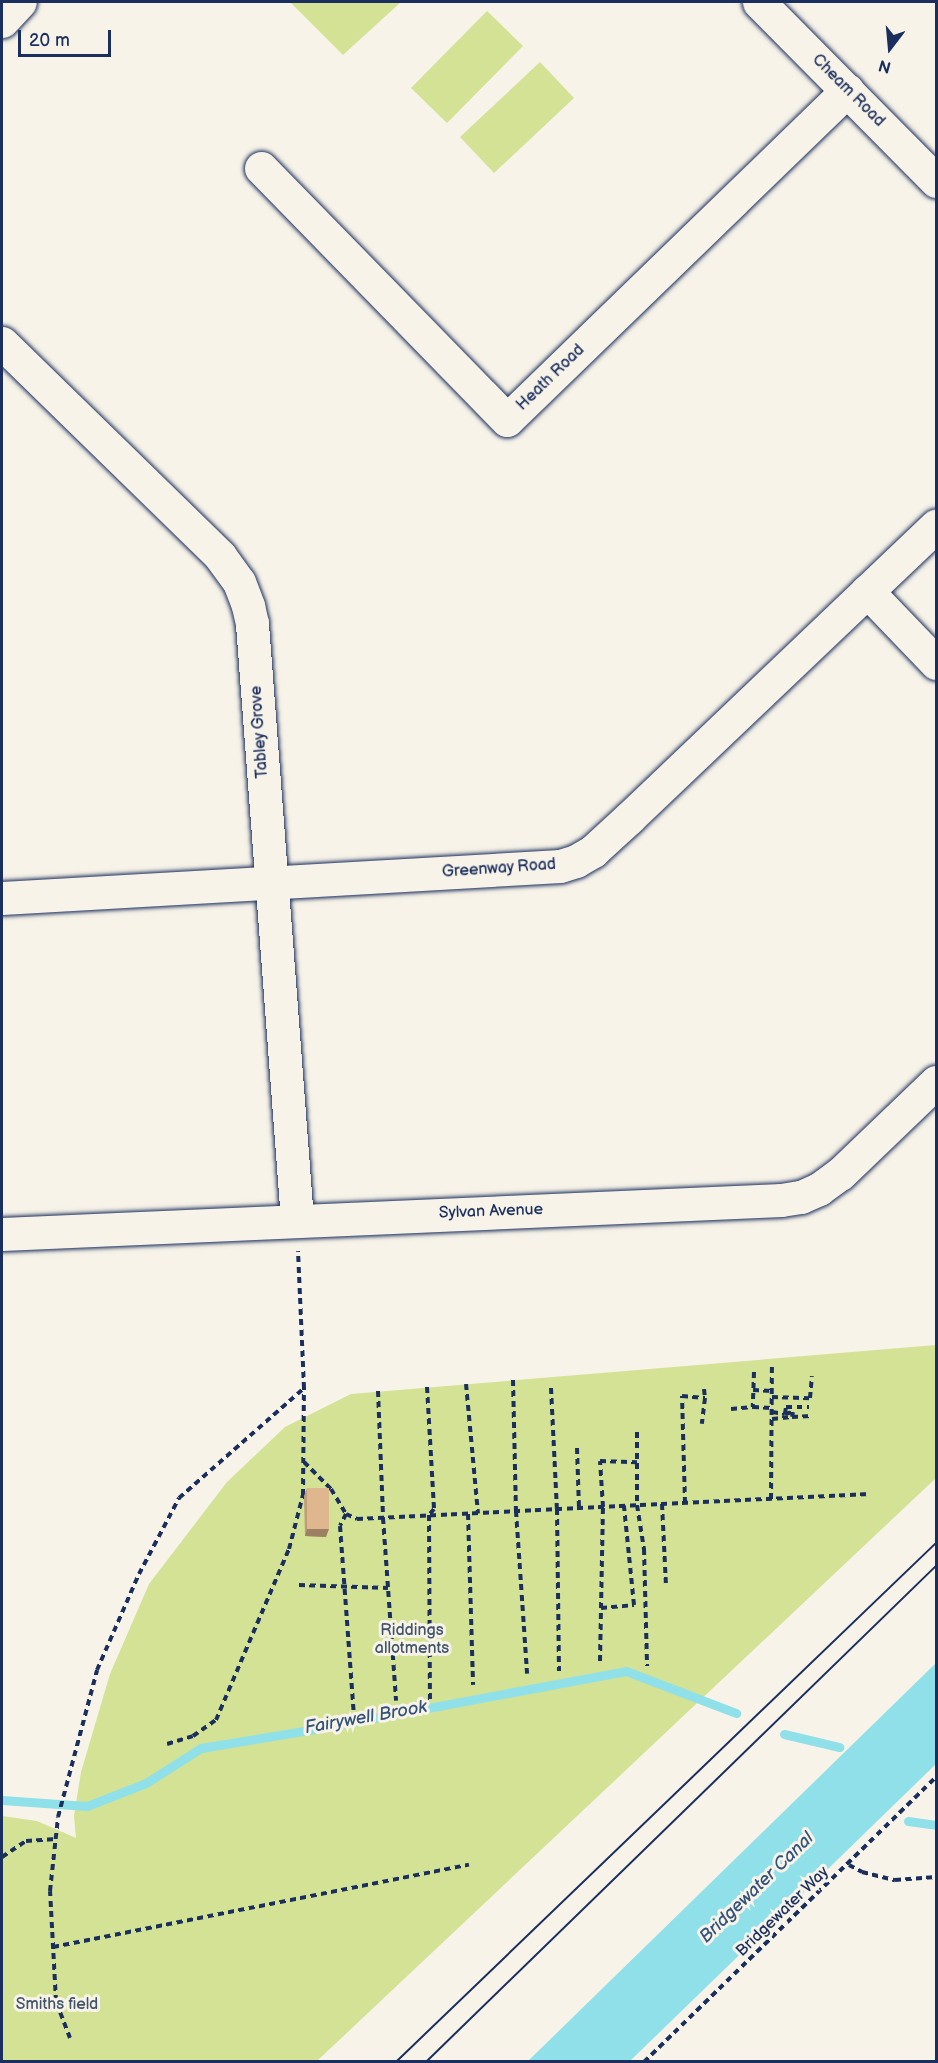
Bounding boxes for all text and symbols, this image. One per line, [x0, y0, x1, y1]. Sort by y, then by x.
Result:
scale bar [21, 18, 114, 56]
north arrow [860, 18, 920, 78]
text: 20 m [29, 30, 70, 51]
street label: Cheam Road [808, 51, 888, 131]
text: N [876, 55, 893, 77]
street label: Heath Road [513, 341, 589, 415]
street label: Tabley Grove [247, 685, 273, 779]
street label: Greenway Road [441, 855, 557, 883]
street label: Sylvan Avenue [439, 1201, 543, 1223]
park label: Riddings allotments [375, 1621, 449, 1659]
water label: Fairywell Brook [303, 1697, 429, 1739]
water label: Bridgewater Canal [695, 1828, 819, 1948]
street label: Bridgewater Way [732, 1863, 834, 1961]
park label: Smiths field [16, 1995, 98, 2015]

